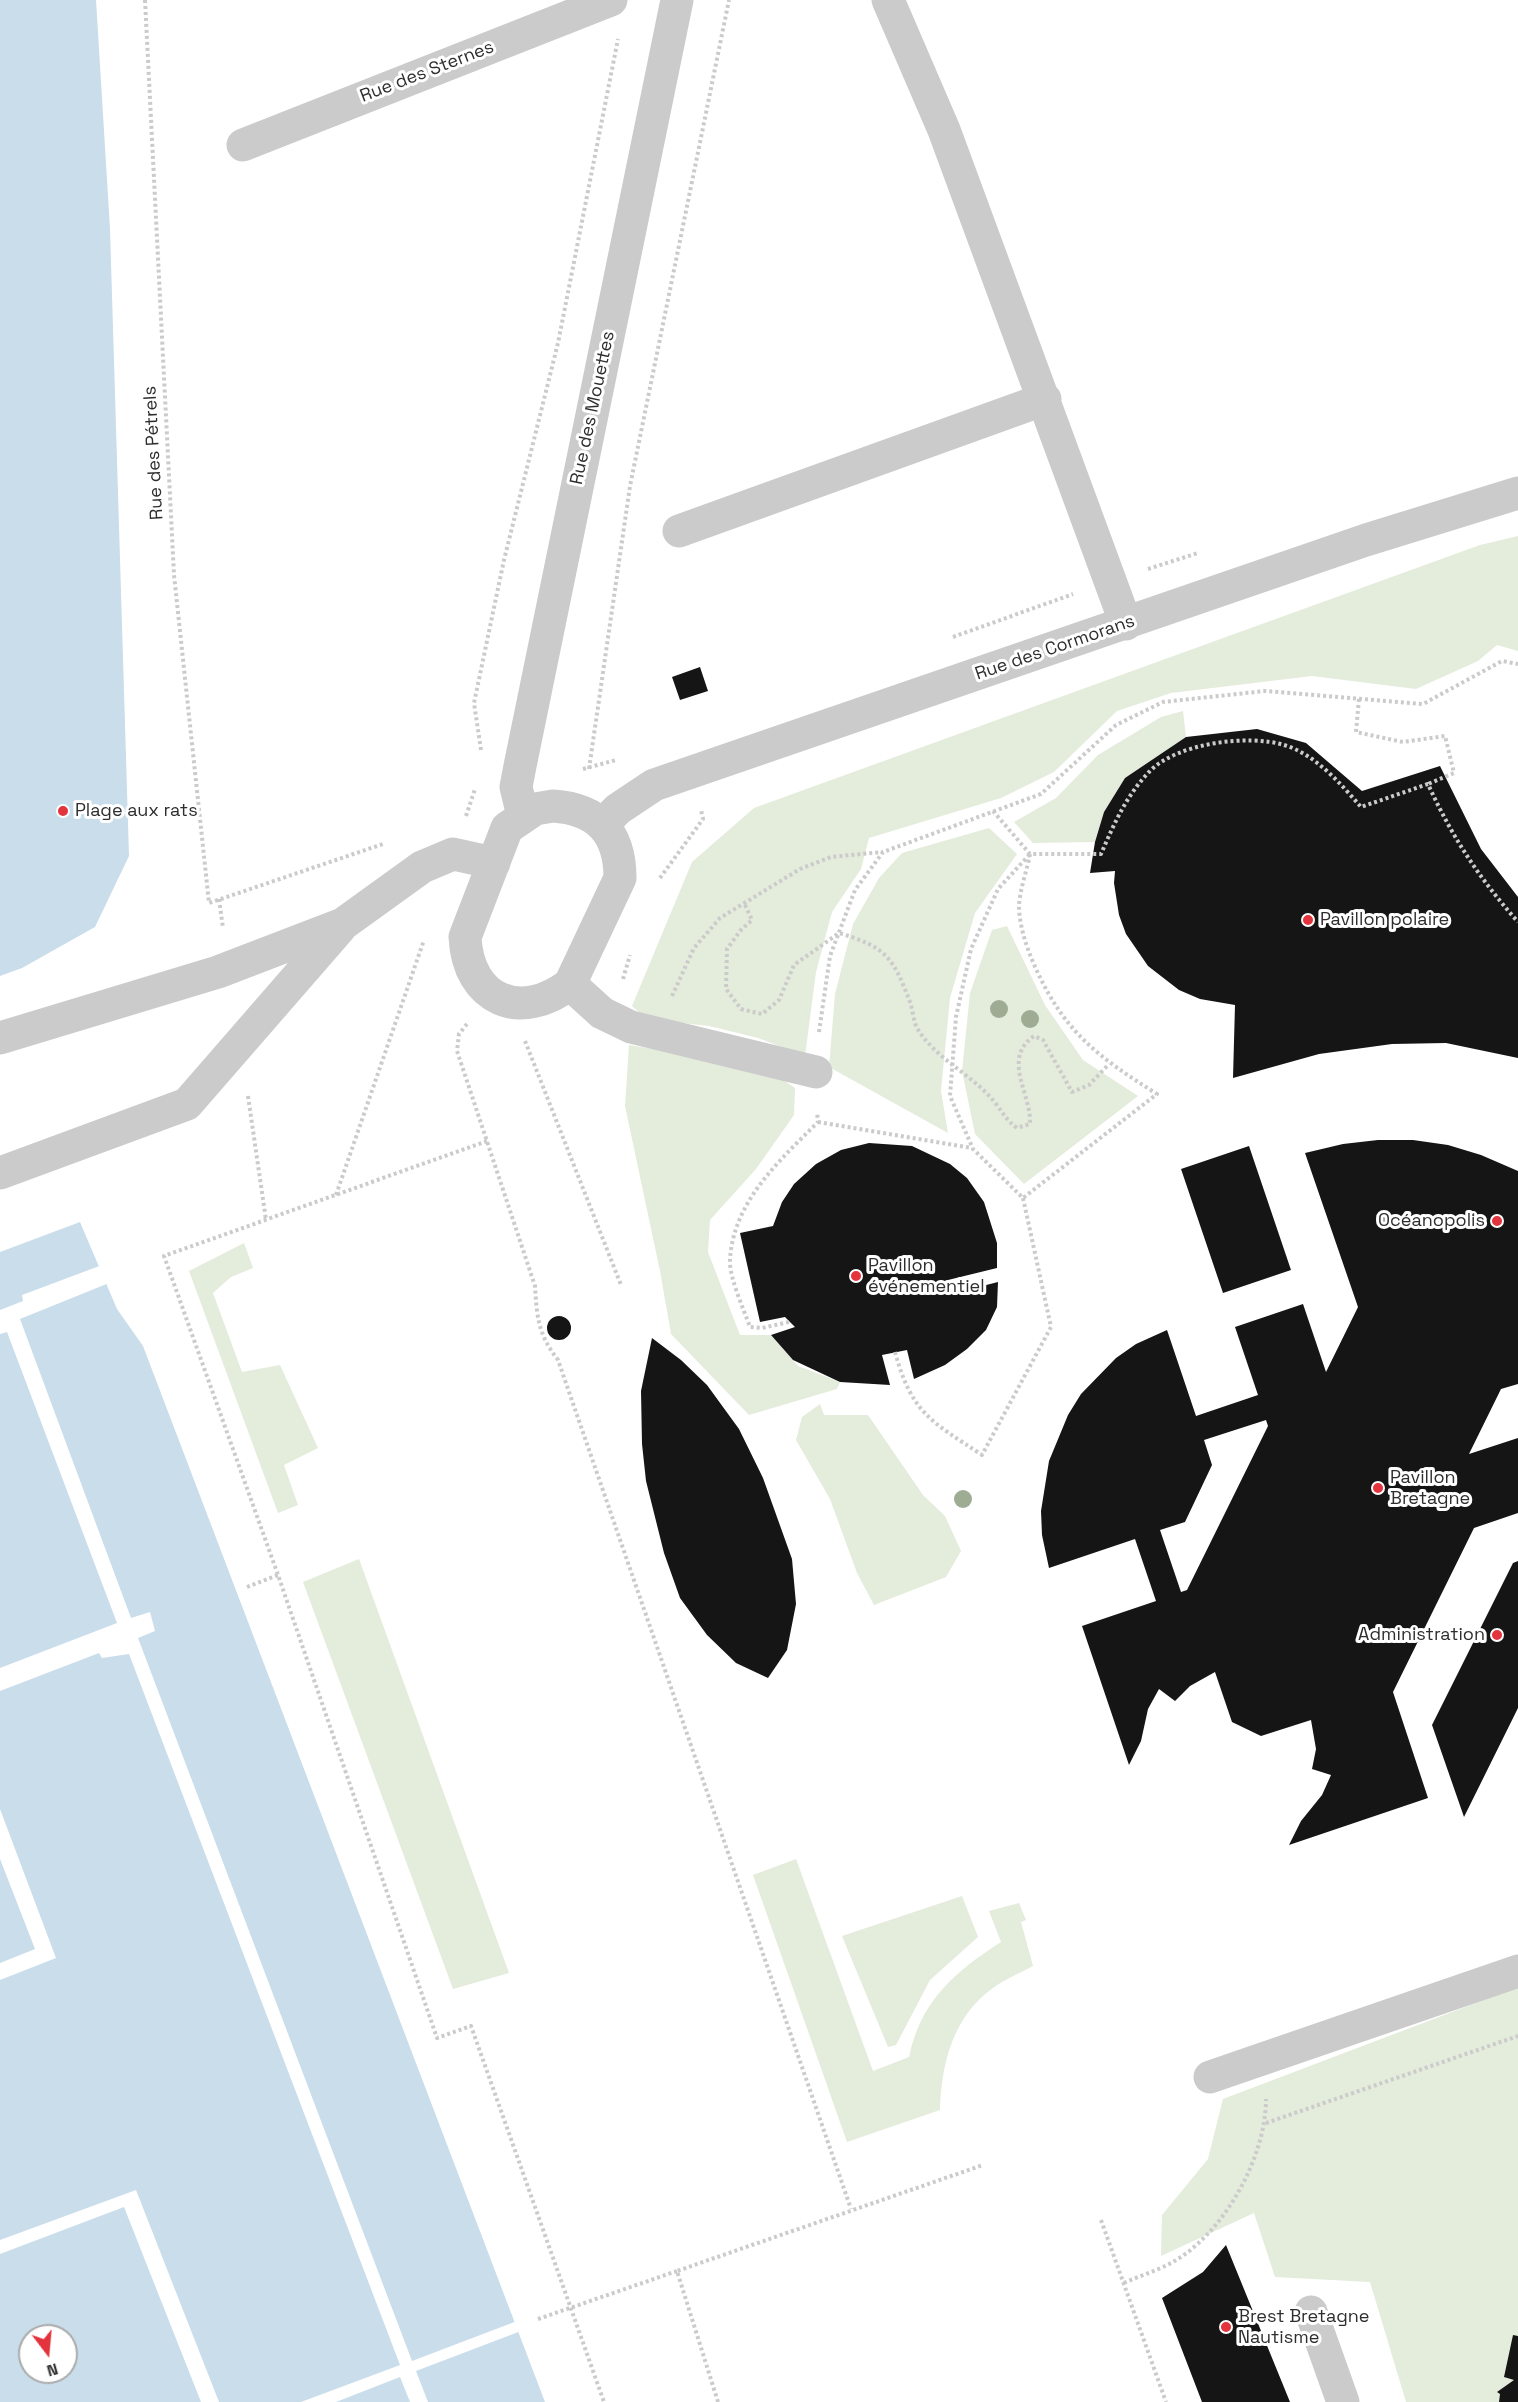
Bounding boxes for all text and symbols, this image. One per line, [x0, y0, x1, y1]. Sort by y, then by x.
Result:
street label: Rue des Sternes [357, 37, 497, 107]
street label: Rue des Mouettes [566, 329, 620, 487]
street label: Rue des Pétrels [140, 385, 168, 521]
street label: Rue des Cormorans [972, 611, 1138, 685]
place label: Plage aux rats [75, 800, 198, 822]
marker: Plage aux rats [56, 804, 70, 818]
place label: Pavillon polaire [1320, 909, 1449, 931]
marker: Pavillon polaire [1301, 913, 1315, 927]
place label: Océanopolis [1378, 1210, 1485, 1232]
marker: Océanopolis [1490, 1214, 1504, 1228]
place label: Pavillon événementiel [868, 1255, 985, 1298]
marker: Pavillon événementiel [849, 1269, 863, 1283]
place label: Pavillon Bretagne [1390, 1467, 1470, 1510]
marker: Pavillon Bretagne [1371, 1481, 1385, 1495]
place label: Administration [1358, 1624, 1485, 1646]
marker: Administration [1490, 1628, 1504, 1642]
place label: Brest Bretagne Nautisme [1238, 2306, 1369, 2348]
marker: Brest Bretagne Nautisme [1219, 2320, 1233, 2334]
north arrow [18, 2324, 78, 2384]
text: N [45, 2358, 61, 2381]

